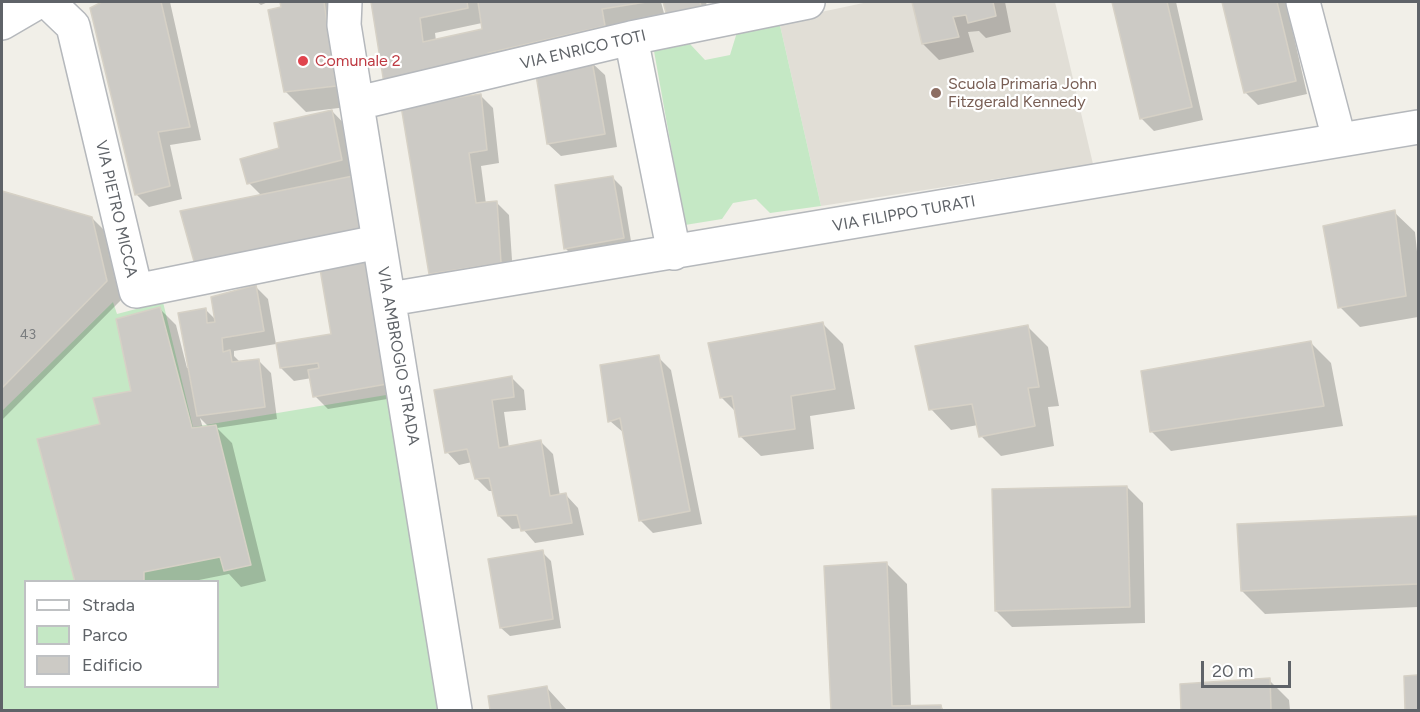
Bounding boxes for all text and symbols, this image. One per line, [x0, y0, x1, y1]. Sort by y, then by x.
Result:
street label: VIA ENRICO TOTI [518, 26, 648, 74]
place label: Comunale 2 [315, 51, 401, 71]
marker: Comunale 2 [296, 54, 310, 68]
place label: Scuola Primaria John Fitzgerald Kennedy [948, 74, 1097, 112]
marker: Scuola Primaria John Fitzgerald Kennedy [929, 86, 943, 100]
street label: VIA PIETRO MICCA [91, 139, 141, 279]
street label: VIA FILIPPO TURATI [831, 192, 977, 236]
street label: VIA AMBROGIO STRADA [373, 265, 423, 447]
house number: 43 [20, 327, 36, 343]
legend [24, 580, 219, 688]
text: Strada [82, 594, 135, 616]
text: Parco [82, 624, 128, 646]
scale bar [1204, 649, 1294, 687]
text: Edificio [82, 654, 143, 676]
text: 20 m [1212, 660, 1253, 682]

